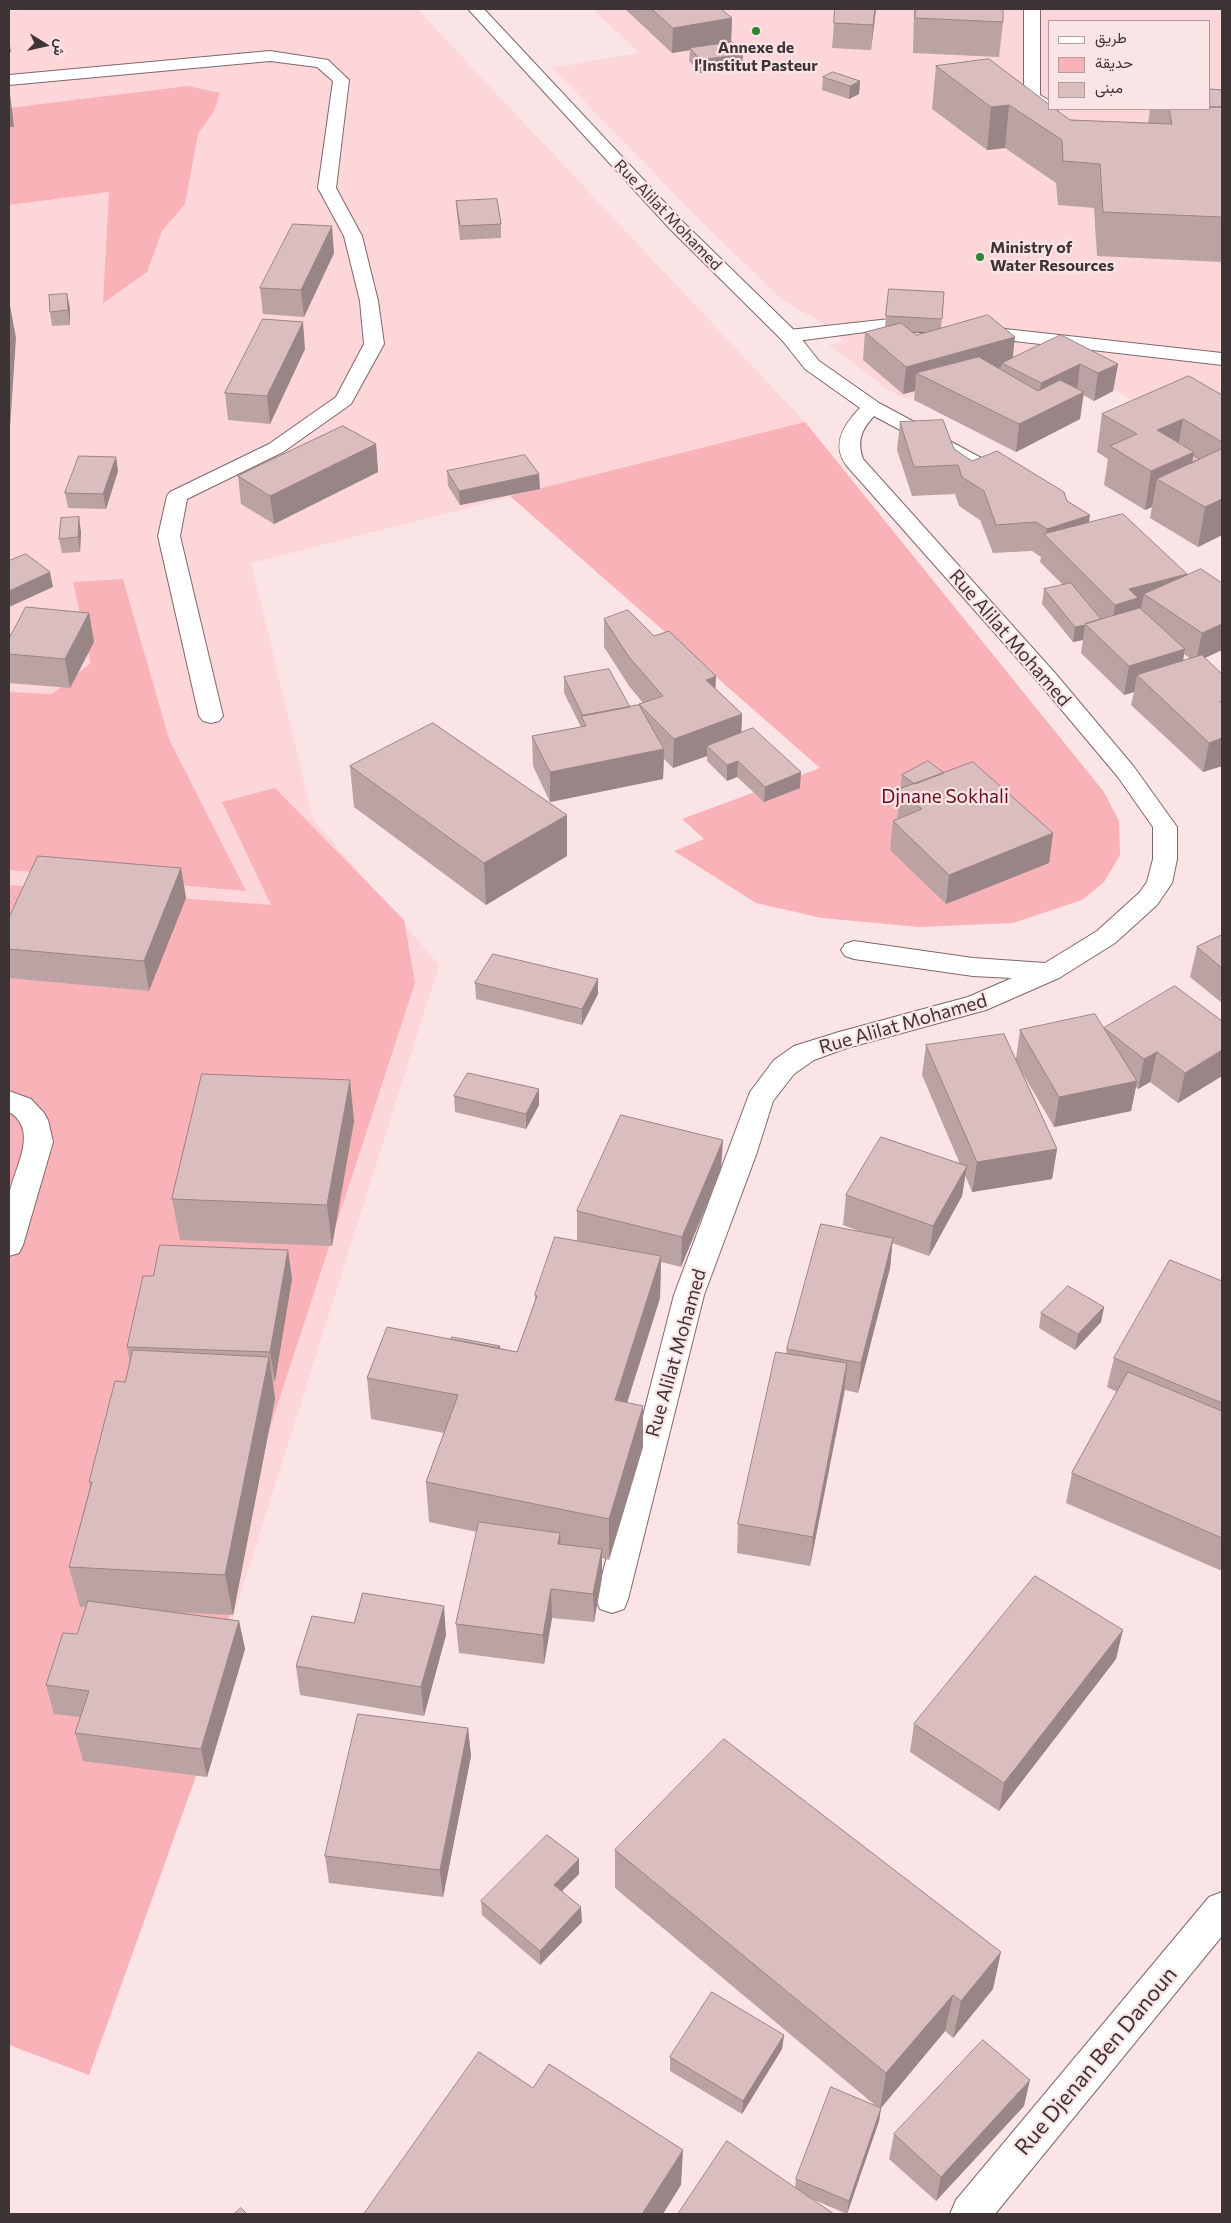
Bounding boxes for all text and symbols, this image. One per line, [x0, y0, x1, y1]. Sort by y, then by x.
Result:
north arrow [20, 20, 70, 70]
legend [1048, 20, 1211, 110]
marker: Annexe de l'Institut Pasteur [750, 25, 762, 37]
text: طريق [1095, 28, 1127, 46]
text: ش [50, 38, 70, 57]
place label: Annexe de l'Institut Pasteur [694, 38, 818, 76]
text: حديقة [1095, 53, 1133, 71]
text: مبنى [1095, 78, 1123, 96]
street label: Rue Alilat Mohamed [610, 156, 726, 274]
place label: Ministry of Water Resources [990, 238, 1114, 276]
marker: Ministry of Water Resources [974, 251, 986, 263]
street label: Rue Alilat Mohamed [944, 565, 1076, 711]
park label: Djnane Sokhali [881, 786, 1009, 808]
street label: Rue Alilat Mohamed [816, 989, 990, 1059]
street label: Rue Alilat Mohamed [641, 1266, 711, 1440]
street label: Rue Djenan Ben Danoun [1009, 1961, 1183, 2161]

